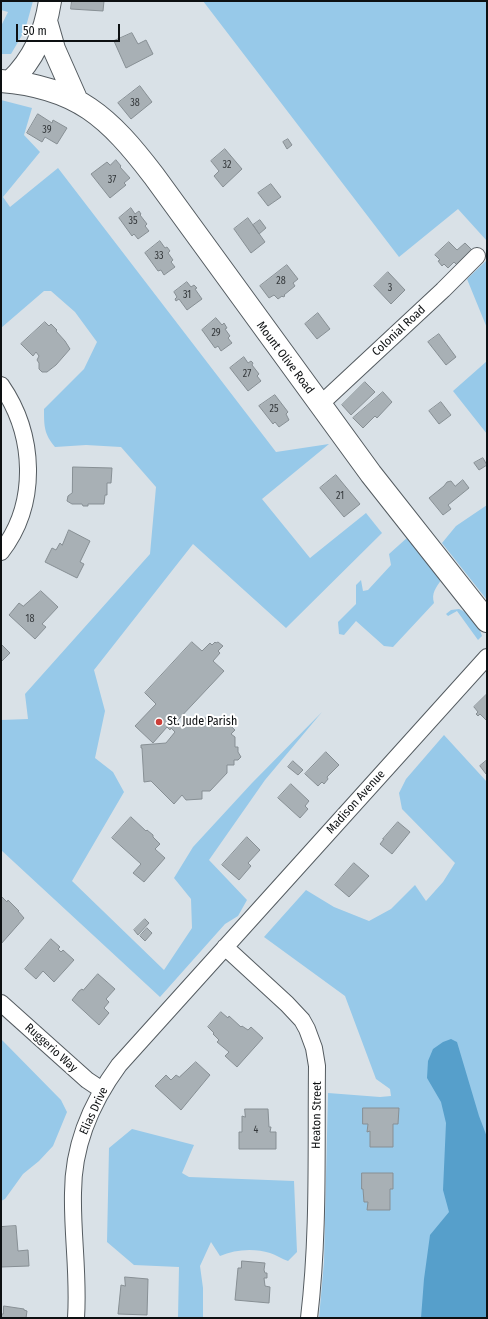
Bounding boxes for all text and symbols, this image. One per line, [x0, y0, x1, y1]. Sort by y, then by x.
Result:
scale bar [18, 16, 122, 42]
text: 50 m [23, 24, 47, 38]
house number: 38 [130, 97, 140, 109]
house number: 39 [42, 124, 52, 136]
house number: 32 [223, 159, 231, 171]
house number: 37 [108, 174, 116, 186]
house number: 35 [128, 215, 138, 227]
house number: 33 [154, 250, 164, 262]
house number: 28 [276, 275, 286, 287]
house number: 3 [388, 282, 392, 294]
house number: 31 [183, 289, 191, 301]
street label: Colonial Road [369, 303, 429, 359]
street label: Mount Olive Road [253, 319, 317, 397]
house number: 29 [211, 327, 221, 339]
house number: 27 [243, 368, 251, 380]
house number: 25 [270, 403, 278, 415]
house number: 21 [336, 490, 344, 502]
house number: 18 [26, 613, 34, 625]
place label: St. Jude Parish [167, 715, 237, 729]
marker: St. Jude Parish [154, 717, 164, 727]
street label: Madison Avenue [324, 767, 388, 837]
street label: Ruggerio Way [22, 1021, 80, 1075]
street label: Heaton Street [309, 1081, 325, 1149]
street label: Elias Drive [77, 1085, 111, 1137]
house number: 4 [254, 1124, 258, 1136]

